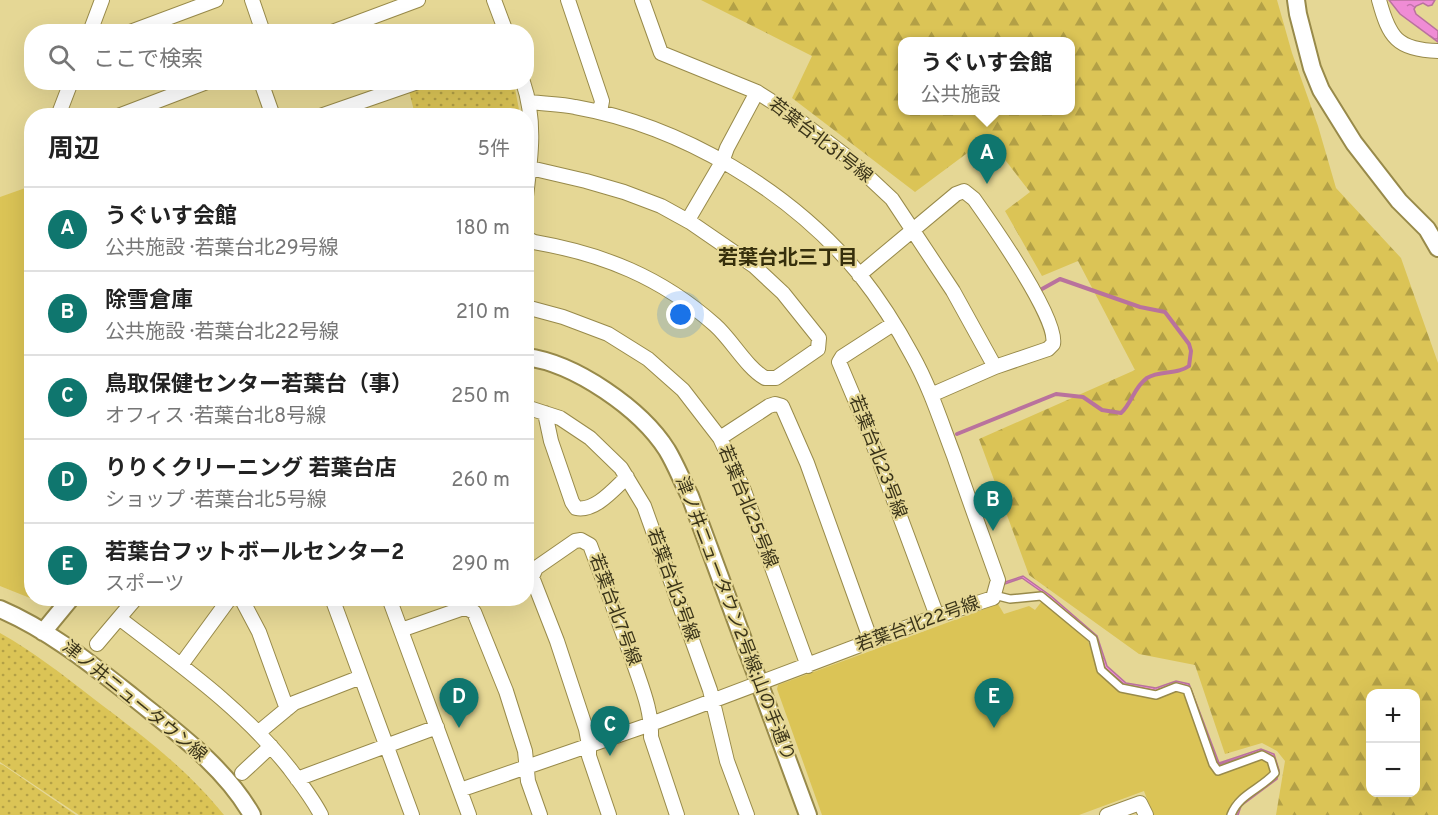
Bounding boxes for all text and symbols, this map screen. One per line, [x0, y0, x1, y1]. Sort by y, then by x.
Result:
search box [24, 24, 534, 90]
popup [898, 37, 1075, 115]
icon: search [45, 41, 78, 74]
text: ここで検索 [93, 47, 203, 74]
text: うぐいす会館 [920, 51, 1053, 78]
text: 公共施設 [920, 83, 1000, 109]
street label: 若葉台北31号線 [763, 93, 877, 189]
text: 周辺 [48, 134, 100, 167]
pin: A [968, 134, 1006, 184]
text: 5件 [478, 137, 510, 163]
text: うぐいす会館 [105, 204, 237, 231]
text: A [60, 216, 75, 242]
text: 180 m [456, 216, 510, 242]
text: 公共施設 · 若葉台北29号線 [105, 236, 339, 262]
district label: 若葉台北三丁目 [718, 246, 858, 272]
text: 除雪倉庫 [105, 288, 193, 315]
text: B [61, 300, 74, 326]
text: 210 m [456, 300, 510, 326]
your location [666, 300, 695, 329]
text: 公共施設 · 若葉台北22号線 [105, 320, 339, 346]
text: 鳥取保健センター若葉台（事） [105, 372, 413, 399]
text: C [61, 384, 74, 410]
text: 250 m [451, 384, 510, 410]
street label: 若葉台北23号線 [843, 392, 911, 522]
text: オフィス · 若葉台北8号線 [105, 404, 326, 430]
street label: 若葉台北25号線 [712, 442, 782, 572]
text: りりくクリーニング 若葉台店 [105, 456, 397, 483]
text: D [60, 468, 75, 494]
text: 260 m [451, 468, 510, 494]
street label: 津ノ井ニュータウン2号線;山の手通り [669, 473, 799, 765]
pin: B [974, 482, 1012, 531]
text: ショップ · 若葉台北5号線 [105, 488, 327, 514]
street label: 若葉台北3号線 [641, 525, 703, 645]
text: 若葉台フットボールセンター2 [105, 540, 404, 567]
street label: 若葉台北7号線 [583, 551, 645, 669]
text: E [61, 552, 74, 578]
text: 290 m [452, 552, 510, 578]
text: スポーツ [105, 572, 185, 598]
street label: 若葉台北22号線 [853, 592, 983, 658]
street label: 津ノ井ニュータウン線 [57, 636, 211, 768]
pin: D [440, 678, 478, 728]
pin: E [974, 678, 1014, 728]
map controls [1366, 689, 1420, 797]
button: + [1366, 689, 1420, 743]
pin: C [590, 706, 630, 756]
button: − [1366, 743, 1420, 797]

